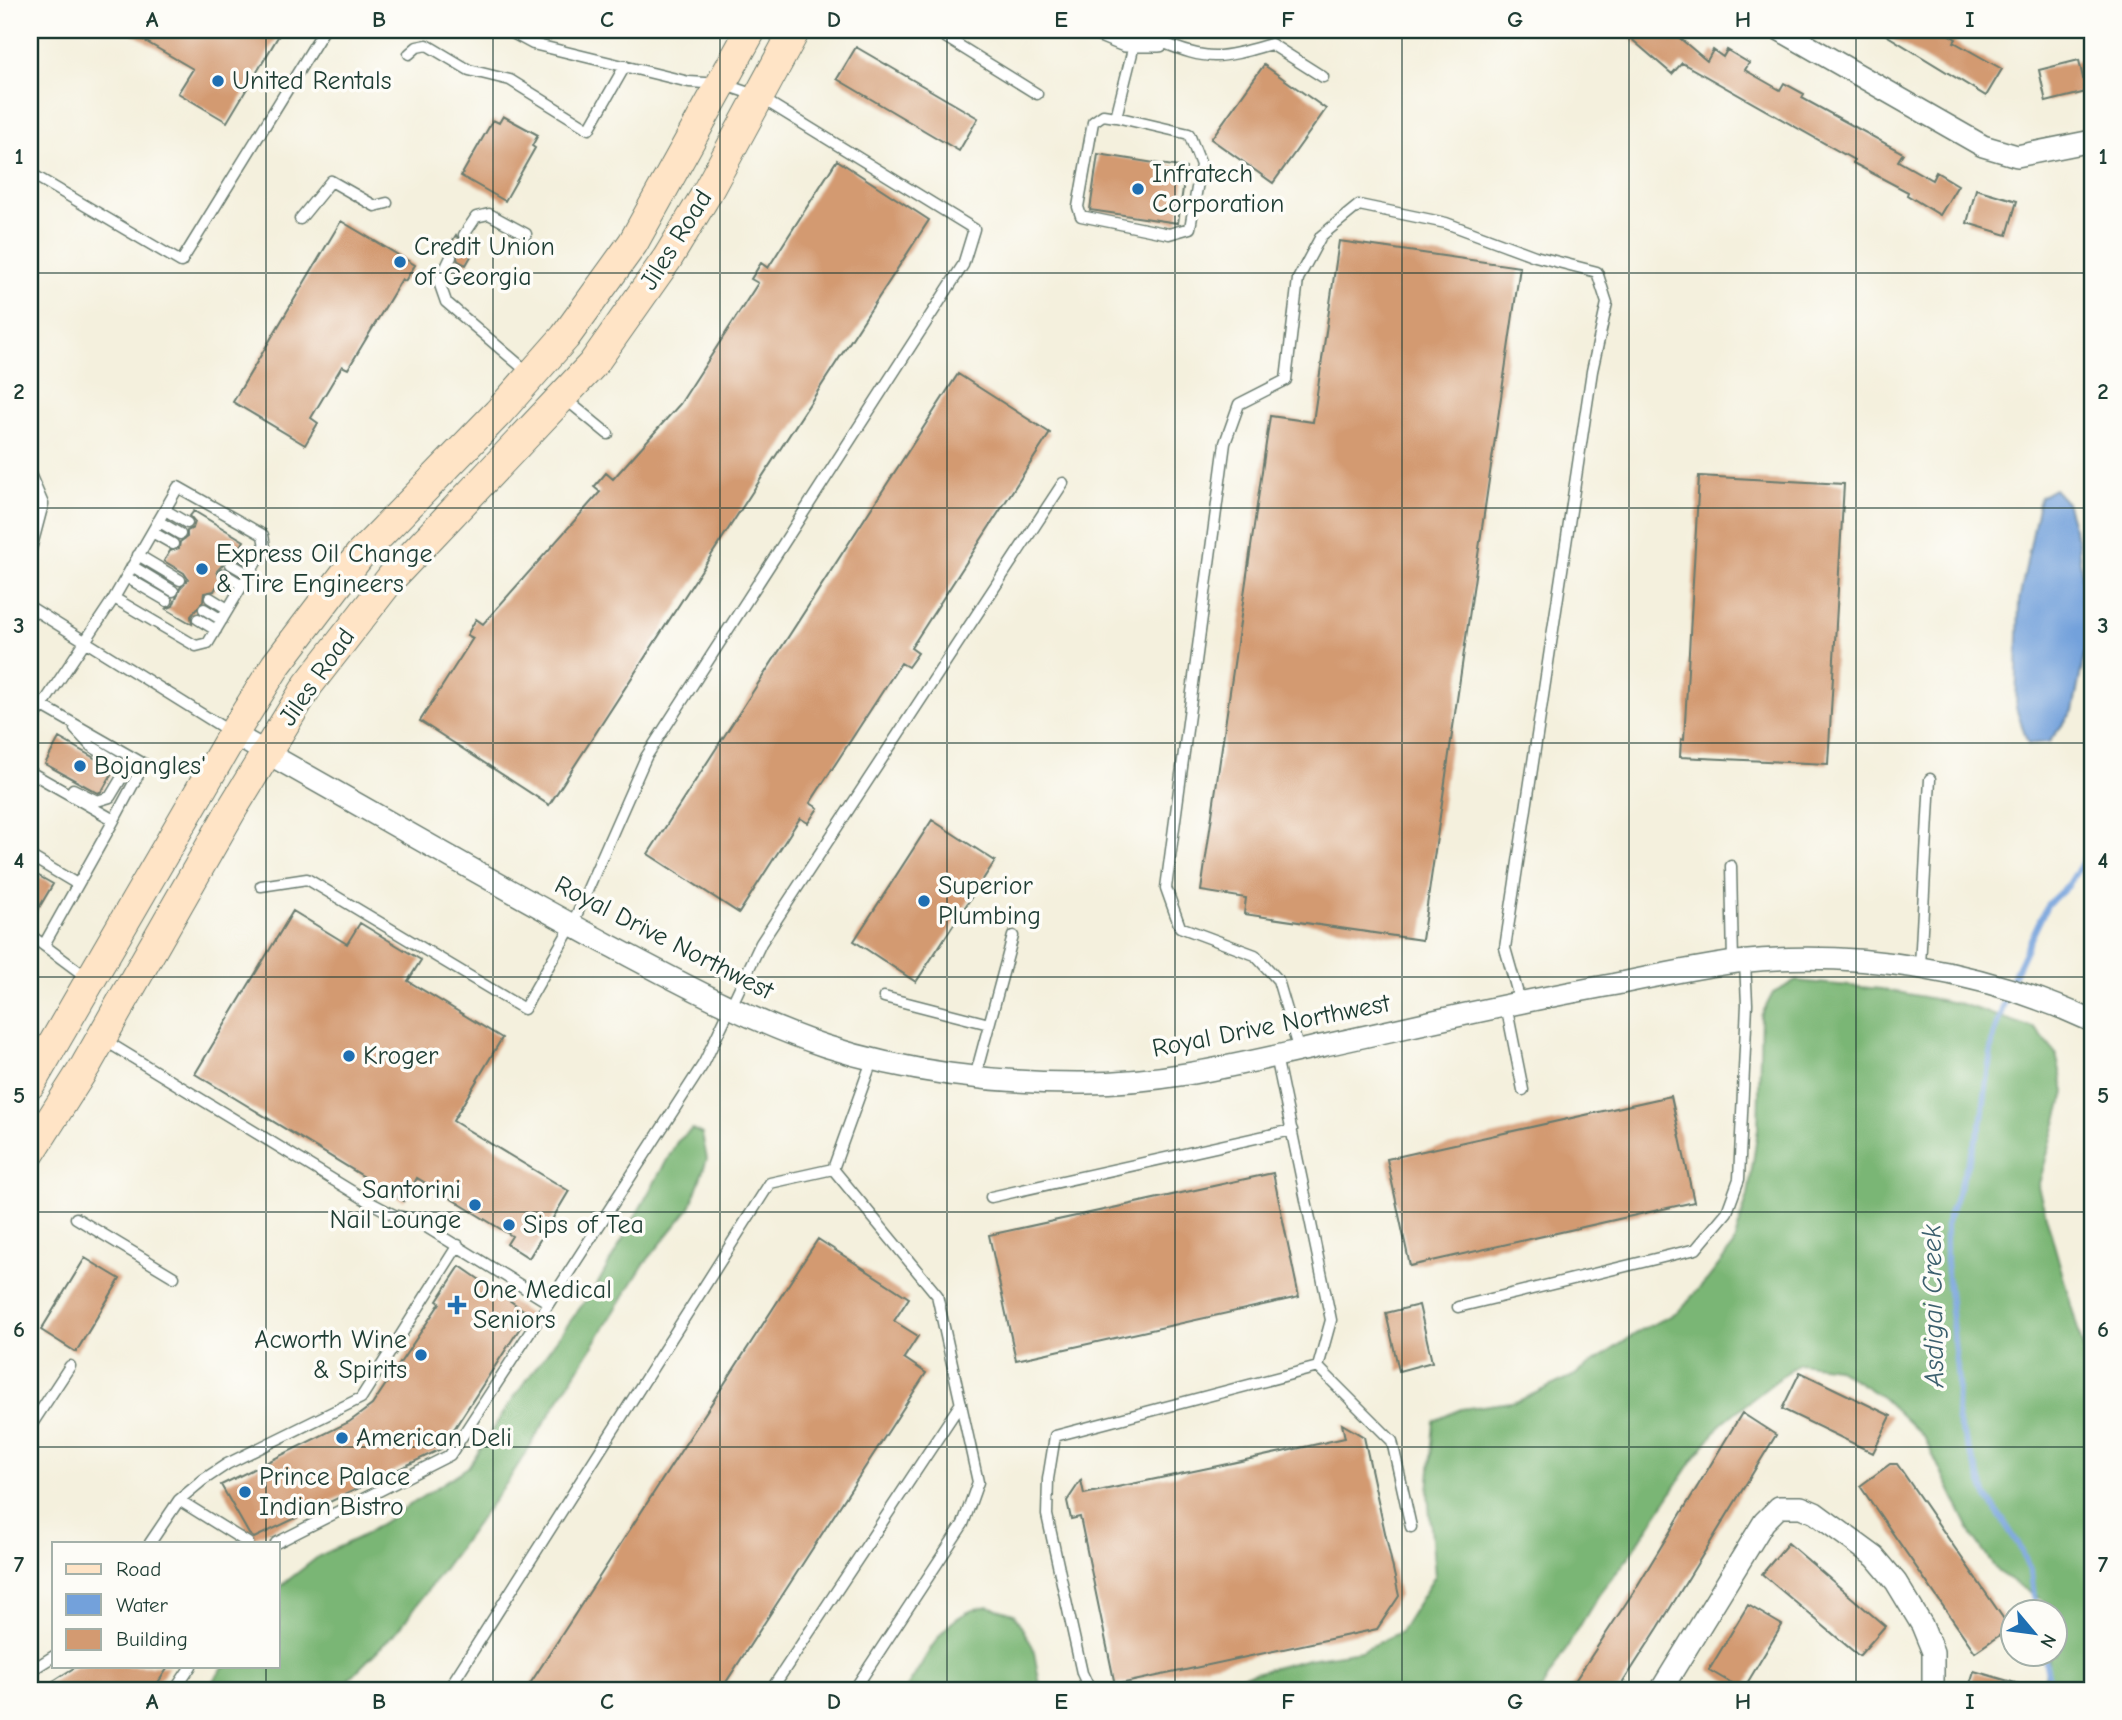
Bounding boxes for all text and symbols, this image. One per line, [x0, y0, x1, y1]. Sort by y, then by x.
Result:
text: A [146, 6, 159, 33]
text: B [372, 6, 386, 33]
text: C [600, 6, 614, 33]
text: D [827, 6, 841, 33]
text: E [1054, 6, 1068, 33]
text: F [1281, 6, 1295, 33]
text: G [1507, 6, 1523, 33]
text: H [1735, 6, 1751, 33]
text: I [1965, 6, 1975, 33]
place label: United Rentals [232, 66, 392, 96]
marker: United Rentals [210, 73, 226, 89]
text: 1 [14, 143, 24, 170]
text: 1 [2098, 143, 2108, 170]
place label: Infratech Corporation [1152, 159, 1284, 219]
marker: Infratech Corporation [1130, 181, 1146, 197]
street label: Jiles Road [634, 185, 718, 295]
place label: Credit Union of Georgia [414, 232, 555, 292]
marker: Credit Union of Georgia [392, 254, 408, 270]
text: 2 [13, 378, 25, 405]
text: 2 [2097, 378, 2109, 405]
place label: Express Oil Change & Tire Engineers [216, 539, 432, 599]
marker: Express Oil Change & Tire Engineers [194, 561, 210, 577]
text: 3 [13, 612, 25, 639]
text: 3 [2097, 612, 2109, 639]
street label: Jiles Road [273, 622, 361, 732]
place label: Bojangles' [94, 751, 206, 781]
marker: Bojangles' [72, 758, 88, 774]
text: 4 [14, 847, 25, 874]
text: 4 [2098, 847, 2109, 874]
street label: Royal Drive Northwest [550, 870, 780, 1007]
place label: Superior Plumbing [938, 871, 1041, 931]
marker: Superior Plumbing [916, 893, 932, 909]
street label: Royal Drive Northwest [1150, 988, 1394, 1064]
place label: Kroger [363, 1041, 439, 1071]
marker: Kroger [341, 1048, 357, 1064]
text: 5 [13, 1082, 25, 1109]
text: 5 [2097, 1082, 2109, 1109]
place label: Santorini Nail Lounge [329, 1175, 461, 1235]
marker: Santorini Nail Lounge [467, 1197, 483, 1213]
place label: Sips of Tea [523, 1210, 644, 1240]
marker: Sips of Tea [501, 1217, 517, 1233]
water label: Asdigai Creek [1916, 1224, 1950, 1389]
place label: One Medical Seniors [473, 1275, 612, 1335]
marker: One Medical Seniors [447, 1295, 467, 1315]
text: 6 [13, 1316, 25, 1343]
text: 6 [2097, 1316, 2109, 1343]
place label: Acworth Wine & Spirits [254, 1325, 407, 1385]
marker: Acworth Wine & Spirits [413, 1347, 429, 1363]
place label: American Deli [356, 1423, 512, 1453]
marker: American Deli [334, 1430, 350, 1446]
place label: Prince Palace Indian Bistro [259, 1462, 410, 1522]
marker: Prince Palace Indian Bistro [237, 1484, 253, 1500]
legend [52, 1542, 280, 1668]
text: 7 [14, 1551, 25, 1578]
text: 7 [2098, 1551, 2109, 1578]
text: Road [116, 1557, 161, 1581]
text: Water [116, 1593, 169, 1617]
north arrow [2000, 1598, 2070, 1668]
text: Building [116, 1627, 188, 1651]
text: N [2035, 1630, 2061, 1652]
text: A [146, 1688, 159, 1715]
text: B [372, 1688, 386, 1715]
text: C [600, 1688, 614, 1715]
text: D [827, 1688, 841, 1715]
text: E [1054, 1688, 1068, 1715]
text: F [1281, 1688, 1295, 1715]
text: G [1507, 1688, 1523, 1715]
text: H [1735, 1688, 1751, 1715]
text: I [1965, 1688, 1975, 1715]

